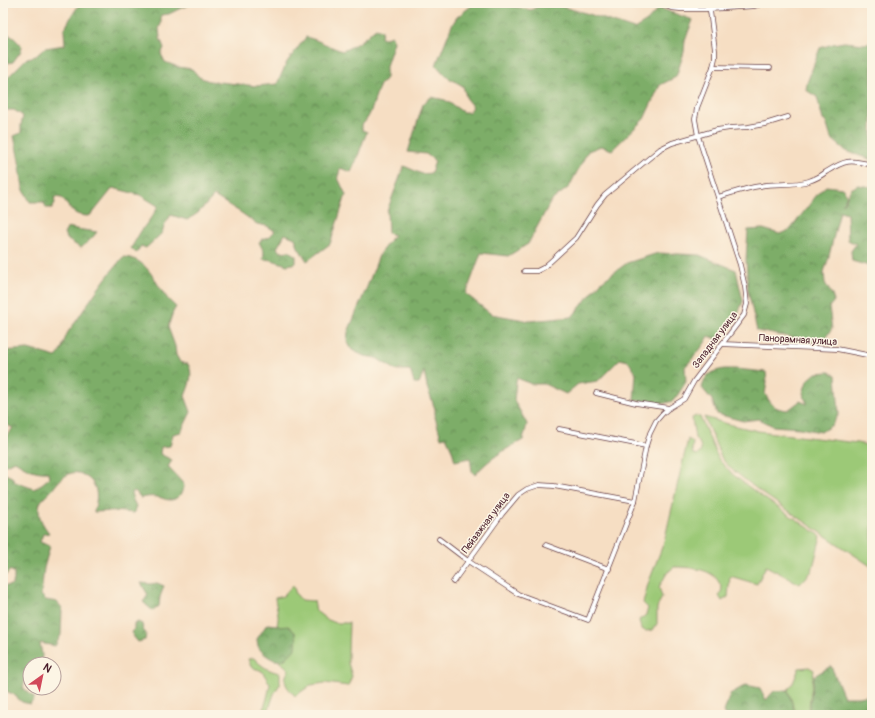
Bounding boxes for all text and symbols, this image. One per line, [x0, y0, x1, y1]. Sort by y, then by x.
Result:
street label: Западная улица [690, 309, 740, 371]
street label: Панорамная улица [759, 332, 838, 348]
street label: Пейзажная улица [459, 490, 513, 556]
north arrow [22, 656, 62, 696]
text: N [41, 661, 54, 676]

